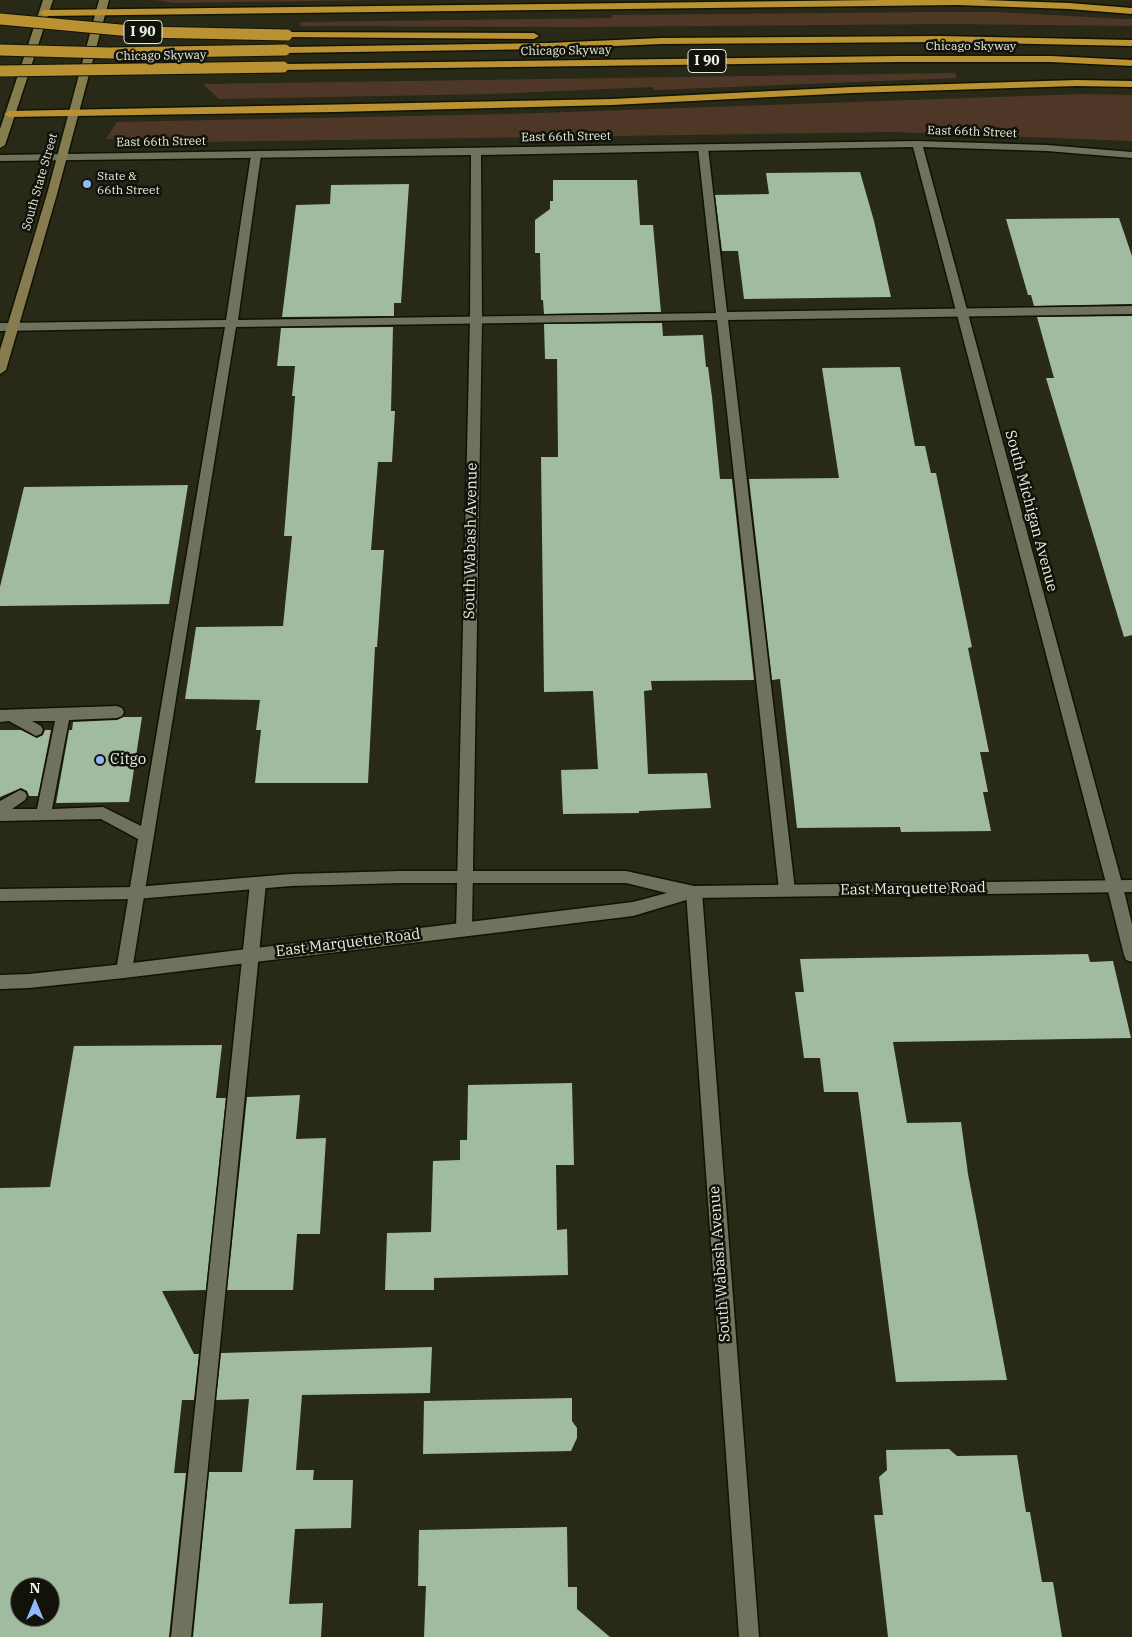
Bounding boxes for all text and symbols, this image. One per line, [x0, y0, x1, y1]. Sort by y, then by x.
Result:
road number: I 90 [124, 21, 162, 44]
street label: Chicago Skyway [926, 40, 1016, 54]
street label: Chicago Skyway [521, 43, 611, 59]
street label: Chicago Skyway [116, 48, 206, 64]
road number: I 90 [688, 49, 726, 72]
street label: East 66th Street [927, 123, 1017, 141]
street label: East 66th Street [521, 129, 611, 145]
street label: South State Street [19, 132, 61, 232]
street label: East 66th Street [116, 134, 206, 150]
place label: State & 66th Street [97, 170, 160, 198]
marker: State & 66th Street [81, 178, 93, 190]
street label: South Michigan Avenue [1001, 428, 1061, 594]
street label: South Wabash Avenue [461, 463, 481, 619]
place label: Citgo [110, 751, 146, 769]
marker: Citgo [94, 754, 106, 766]
street label: East Marquette Road [840, 879, 986, 899]
street label: East Marquette Road [275, 925, 421, 961]
street label: South Wabash Avenue [706, 1185, 734, 1343]
north arrow [10, 1577, 60, 1627]
text: N [29, 1579, 41, 1597]

